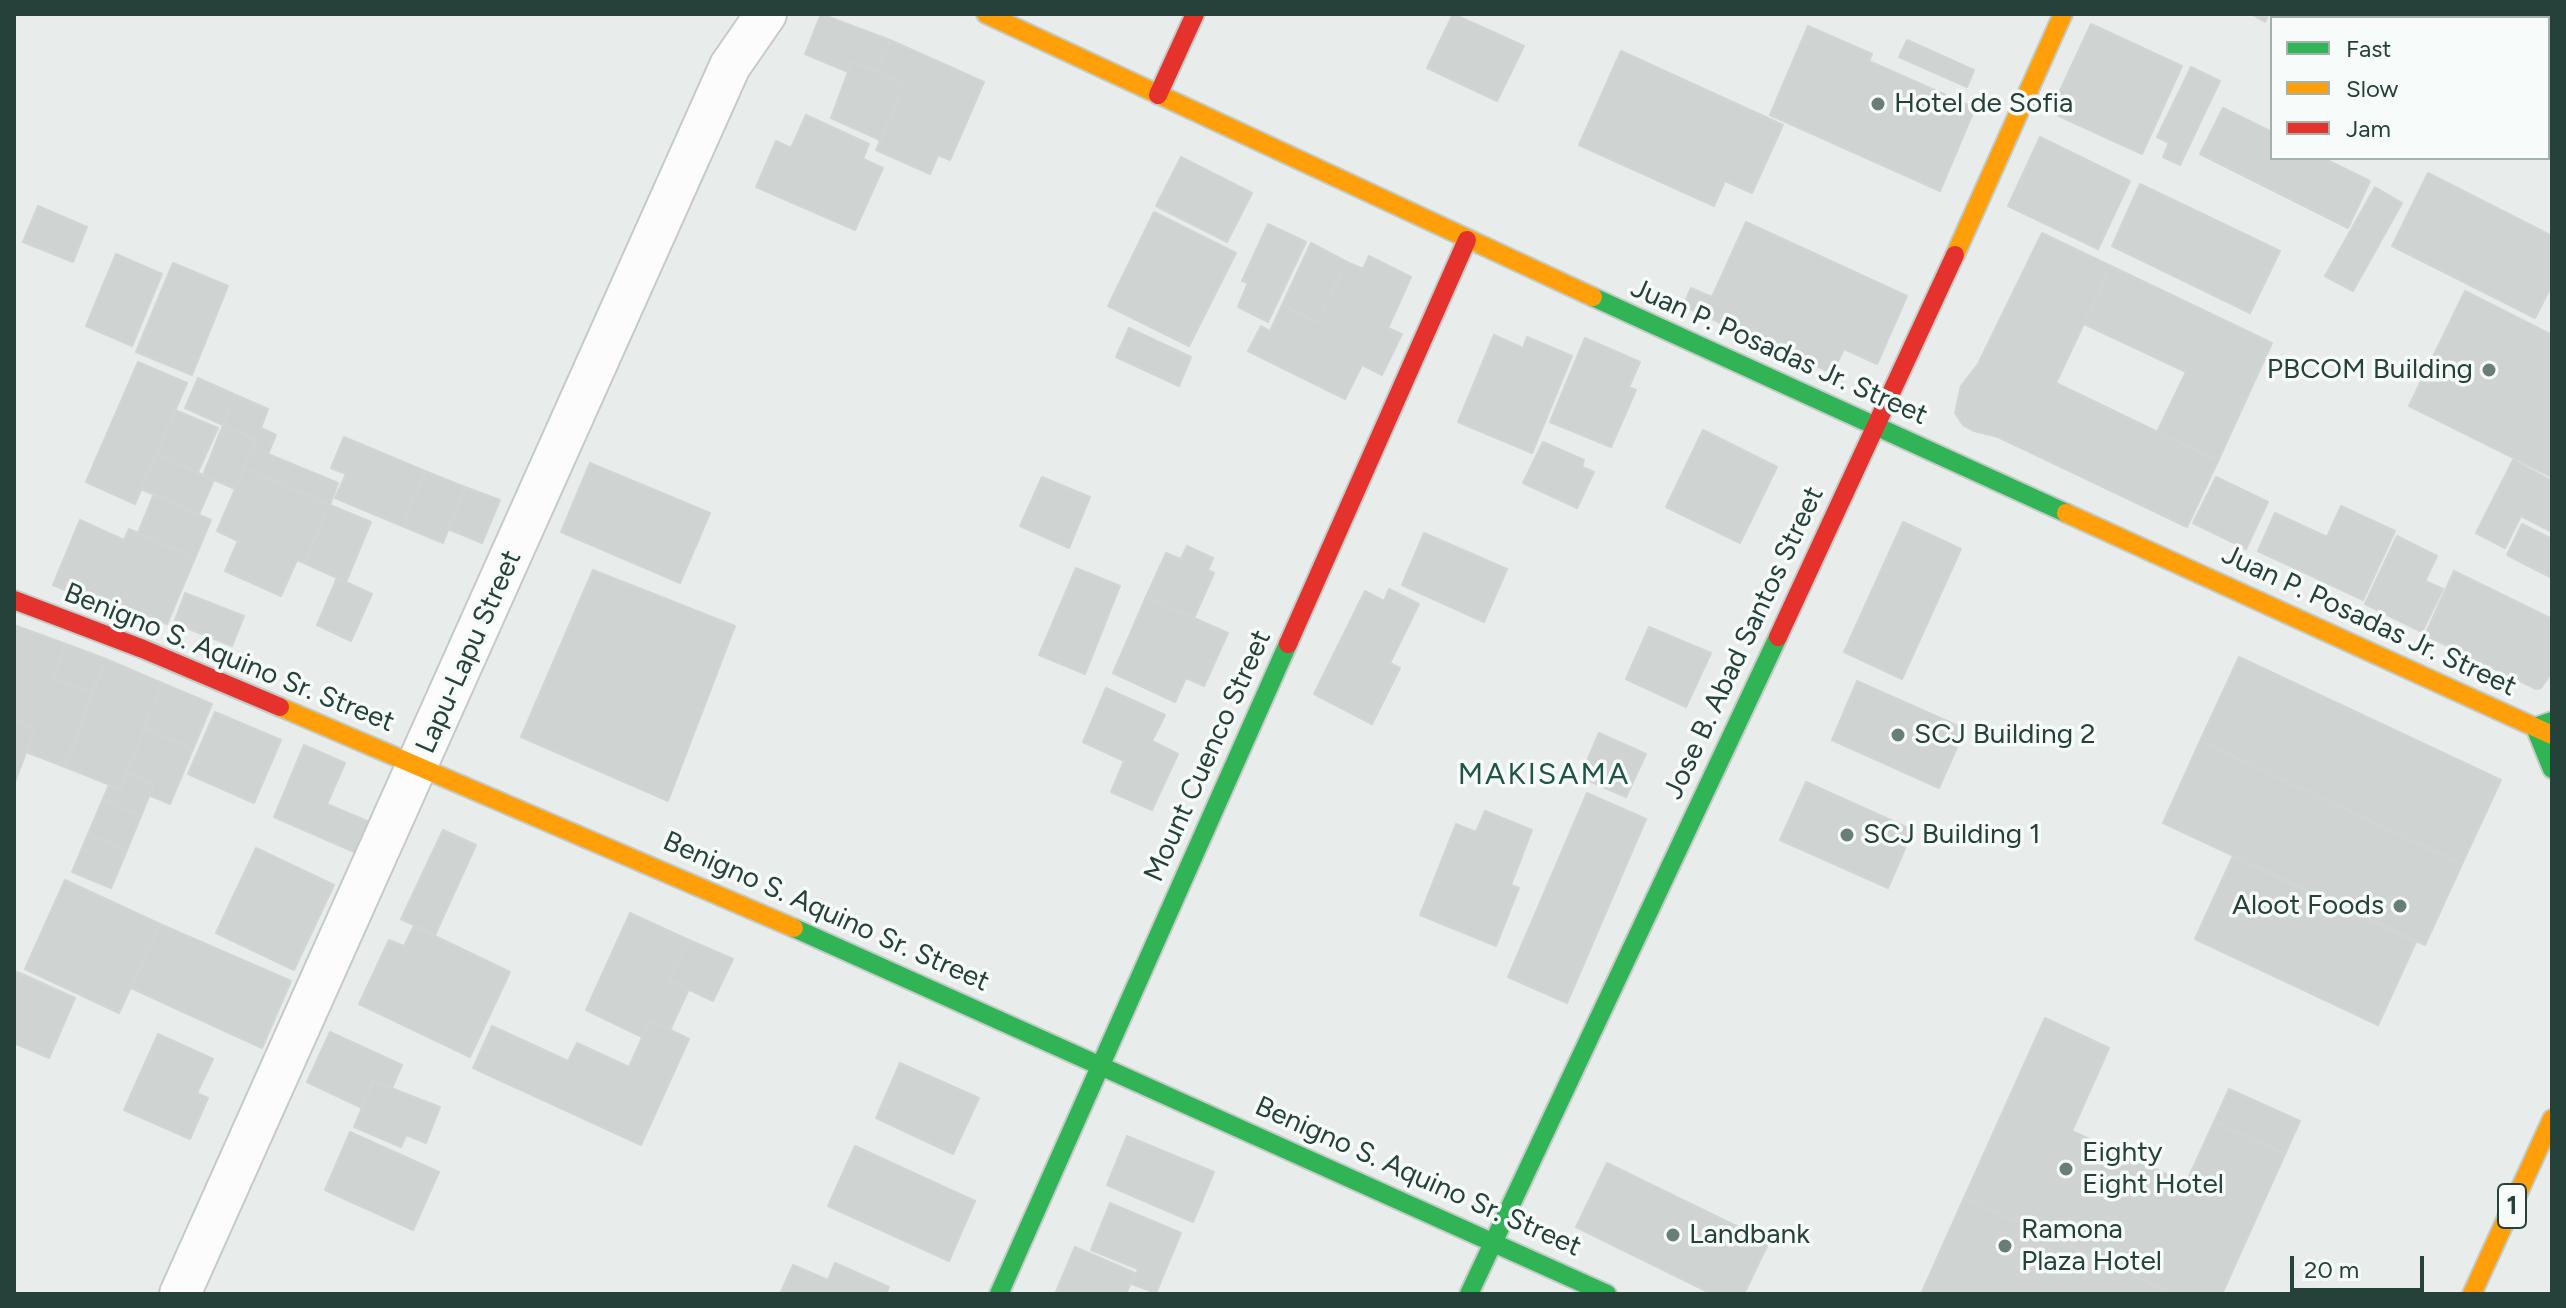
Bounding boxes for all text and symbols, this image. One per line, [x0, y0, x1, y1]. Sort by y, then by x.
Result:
legend [2270, 16, 2550, 160]
text: Fast [2346, 34, 2391, 63]
text: Slow [2346, 74, 2398, 103]
place label: Hotel de Sofia [1894, 87, 2073, 121]
marker: Hotel de Sofia [1869, 95, 1887, 113]
text: Jam [2346, 114, 2391, 143]
street label: Juan P. Posadas Jr. Street [1626, 271, 1932, 433]
place label: PBCOM Building [2267, 353, 2473, 387]
marker: PBCOM Building [2480, 361, 2498, 379]
street label: Jose B. Abad Santos Street [1657, 481, 1831, 805]
street label: Juan P. Posadas Jr. Street [2216, 538, 2522, 704]
street label: Lapu-Lapu Street [409, 545, 529, 759]
street label: Benigno S. Aquino Sr. Street [59, 576, 399, 740]
street label: Mount Cuenco Street [1137, 625, 1279, 887]
place label: SCJ Building 2 [1914, 718, 2096, 752]
marker: SCJ Building 2 [1889, 726, 1907, 744]
district label: MAKISAMA [1458, 757, 1630, 793]
place label: SCJ Building 1 [1863, 818, 2041, 852]
street label: Benigno S. Aquino Sr. Street [658, 825, 994, 999]
marker: SCJ Building 1 [1838, 826, 1856, 844]
place label: Aloot Foods [2232, 889, 2384, 923]
marker: Aloot Foods [2391, 897, 2409, 915]
street label: Benigno S. Aquino Sr. Street [1250, 1090, 1586, 1264]
place label: Eighty Eight Hotel [2082, 1136, 2224, 1202]
marker: Eighty Eight Hotel [2057, 1160, 2075, 1178]
road number: 1 [2498, 1184, 2526, 1228]
place label: Ramona Plaza Hotel [2021, 1213, 2162, 1279]
place label: Landbank [1689, 1218, 1810, 1252]
marker: Landbank [1664, 1226, 1682, 1244]
marker: Ramona Plaza Hotel [1996, 1237, 2014, 1255]
scale bar [2294, 1240, 2428, 1290]
text: 20 m [2304, 1255, 2359, 1284]

